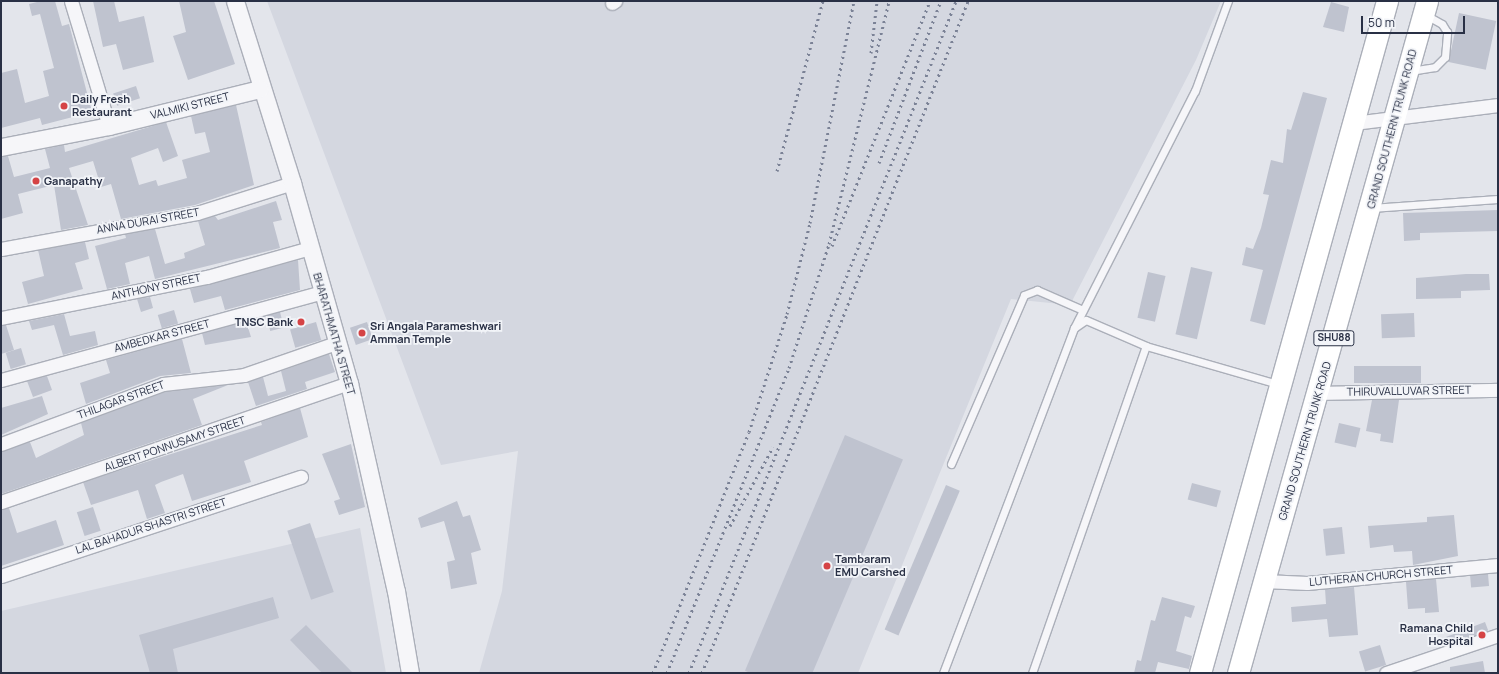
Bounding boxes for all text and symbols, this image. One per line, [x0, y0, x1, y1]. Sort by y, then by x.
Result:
scale bar [1363, 8, 1467, 34]
text: 50 m [1368, 14, 1395, 31]
street label: GRAND SOUTHERN TRUNK ROAD [1364, 48, 1420, 210]
street label: VALMIKI STREET [149, 90, 231, 122]
place label: Daily Fresh Restaurant [72, 93, 132, 119]
marker: Daily Fresh Restaurant [59, 101, 69, 111]
place label: Ganapathy [44, 174, 103, 188]
marker: Ganapathy [31, 176, 41, 186]
street label: ANNA DURAI STREET [95, 205, 201, 237]
street label: ANTHONY STREET [110, 271, 202, 303]
street label: BHARATHMATHA STREET [310, 271, 358, 397]
place label: TNSC Bank [235, 315, 293, 329]
street label: AMBEDKAR STREET [113, 317, 211, 355]
marker: TNSC Bank [296, 317, 306, 327]
place label: Sri Angala Parameshwari Amman Temple [370, 320, 501, 346]
marker: Sri Angala Parameshwari Amman Temple [357, 328, 367, 338]
road number: SHU88 [1313, 330, 1355, 346]
street label: GRAND SOUTHERN TRUNK ROAD [1276, 360, 1334, 522]
street label: THILAGAR STREET [75, 378, 167, 422]
street label: THIRUVALLUVAR STREET [1347, 383, 1471, 399]
street label: ALBERT PONNUSAMY STREET [102, 413, 248, 475]
street label: LAL BAHADUR SHASTRI STREET [74, 495, 228, 557]
place label: Tambaram EMU Carshed [835, 553, 906, 579]
marker: Tambaram EMU Carshed [822, 561, 832, 571]
street label: LUTHERAN CHURCH STREET [1309, 563, 1453, 589]
place label: Ramana Child Hospital [1400, 622, 1473, 648]
marker: Ramana Child Hospital [1476, 629, 1488, 641]

